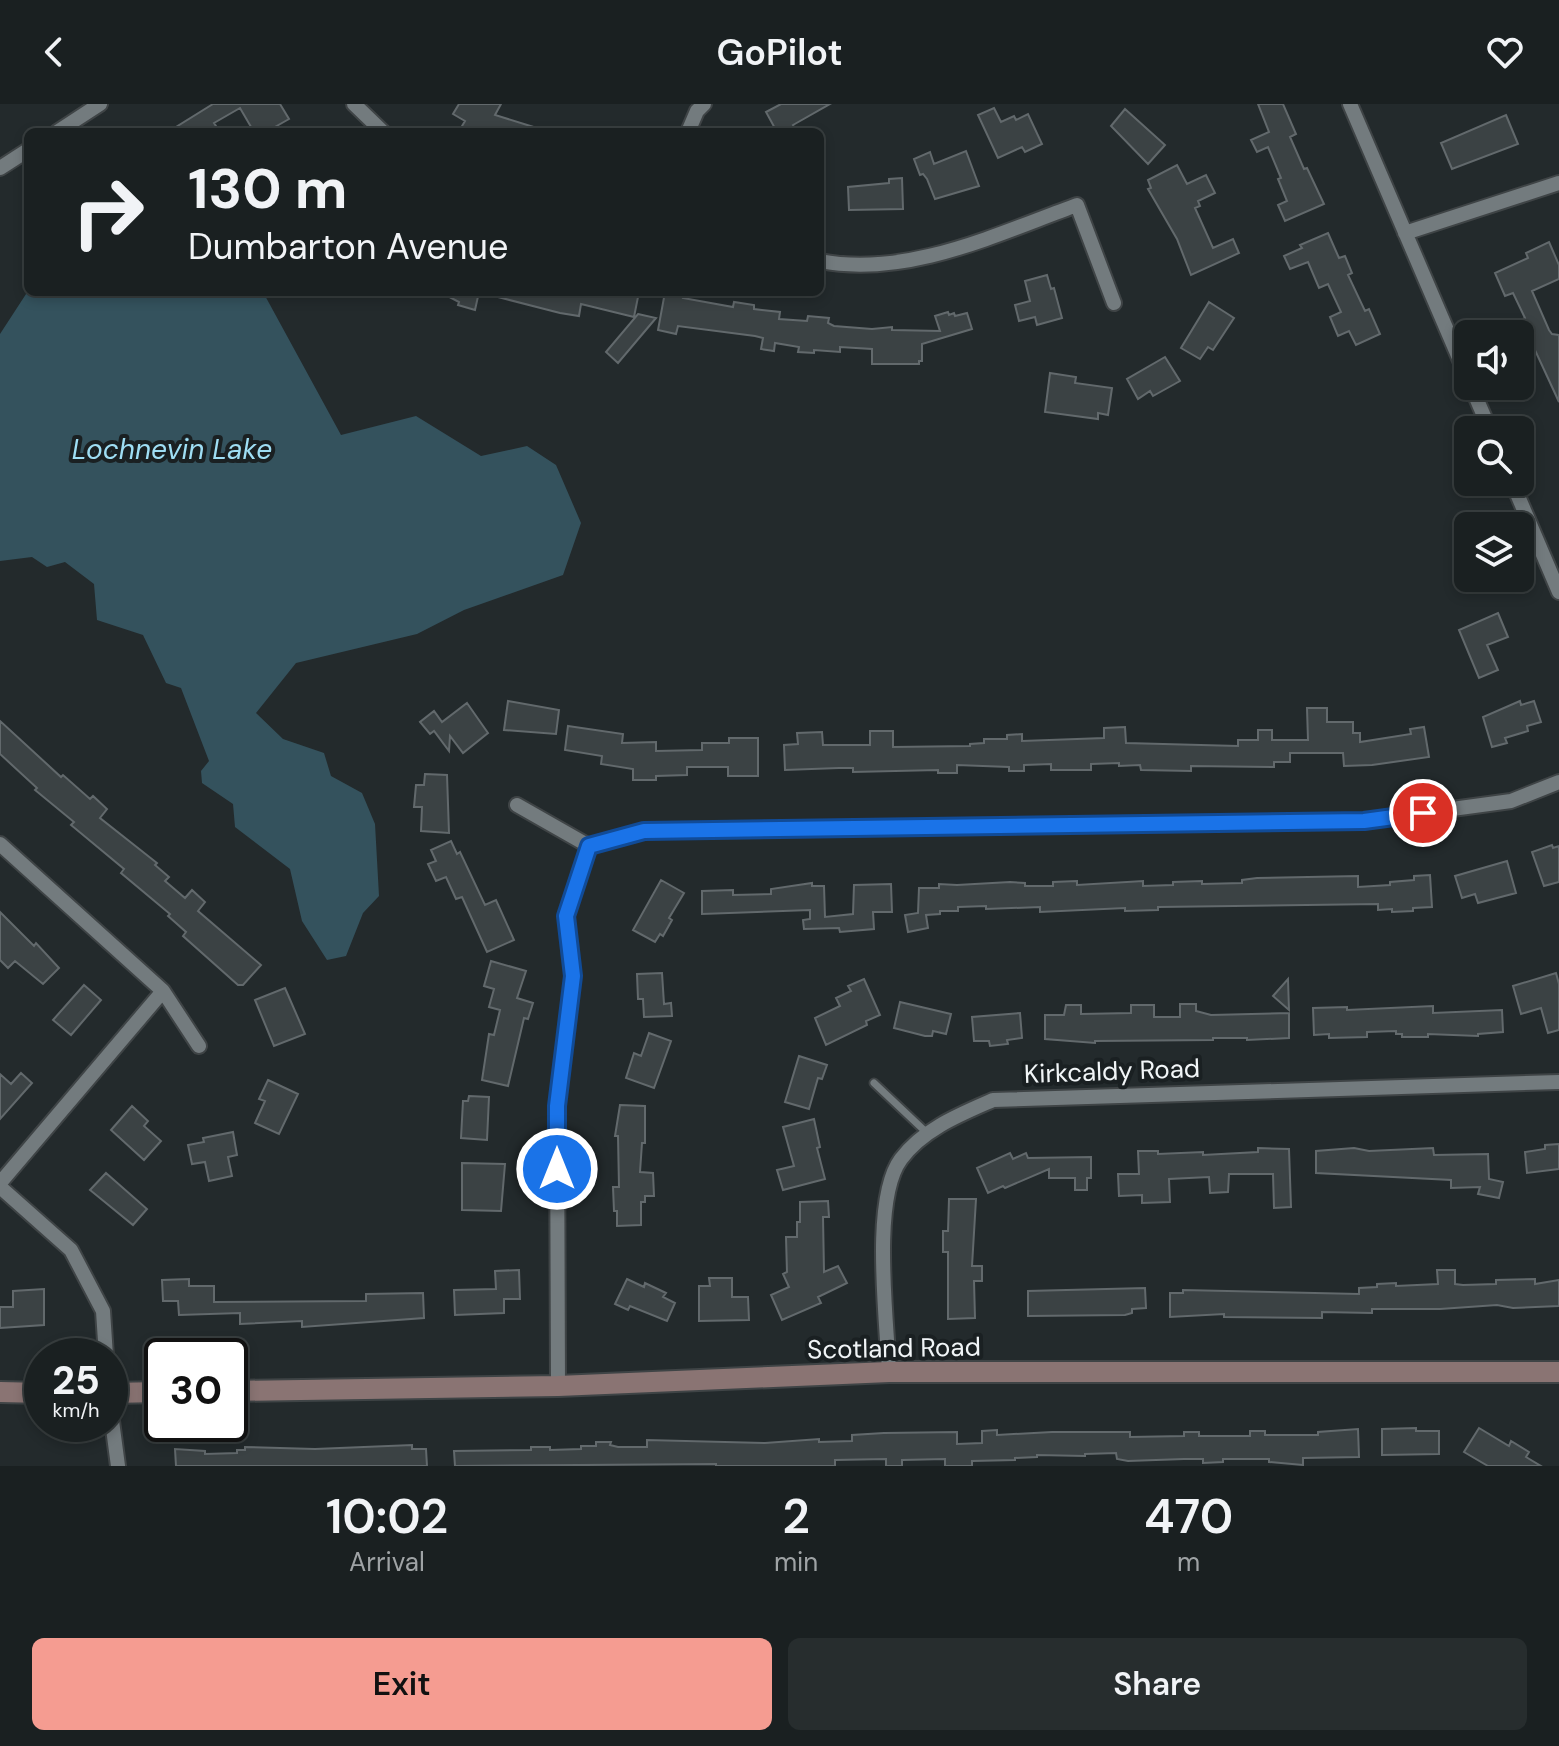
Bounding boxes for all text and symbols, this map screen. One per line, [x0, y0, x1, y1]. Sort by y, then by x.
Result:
text: GoPilot [716, 29, 843, 76]
icon: back [32, 30, 76, 74]
icon: heart [1483, 30, 1527, 74]
text: 130 m [188, 152, 347, 225]
icon: right [56, 160, 160, 264]
text: Dumbarton Avenue [188, 223, 508, 270]
map controls [1454, 320, 1534, 592]
button: sound [1454, 320, 1534, 400]
button: search [1454, 416, 1534, 496]
water label: Lochnevin Lake [72, 431, 272, 468]
button: layers [1454, 512, 1534, 592]
pin [1389, 779, 1457, 847]
icon: arrive [1401, 791, 1445, 835]
street label: Kirkcaldy Road [1023, 1051, 1201, 1091]
position arrow [515, 1127, 599, 1211]
street label: Scotland Road [807, 1329, 981, 1367]
speed limit sign: 30 [144, 1338, 248, 1442]
text: 25 [52, 1354, 100, 1406]
text: km/h [52, 1397, 100, 1423]
text: 10:02 [326, 1485, 448, 1548]
text: 2 [782, 1485, 810, 1548]
text: 470 [1144, 1485, 1233, 1548]
text: Arrival [349, 1545, 425, 1579]
text: min [774, 1545, 818, 1579]
text: m [1177, 1545, 1200, 1579]
button: Exit [32, 1638, 772, 1730]
button: Share [788, 1638, 1527, 1730]

